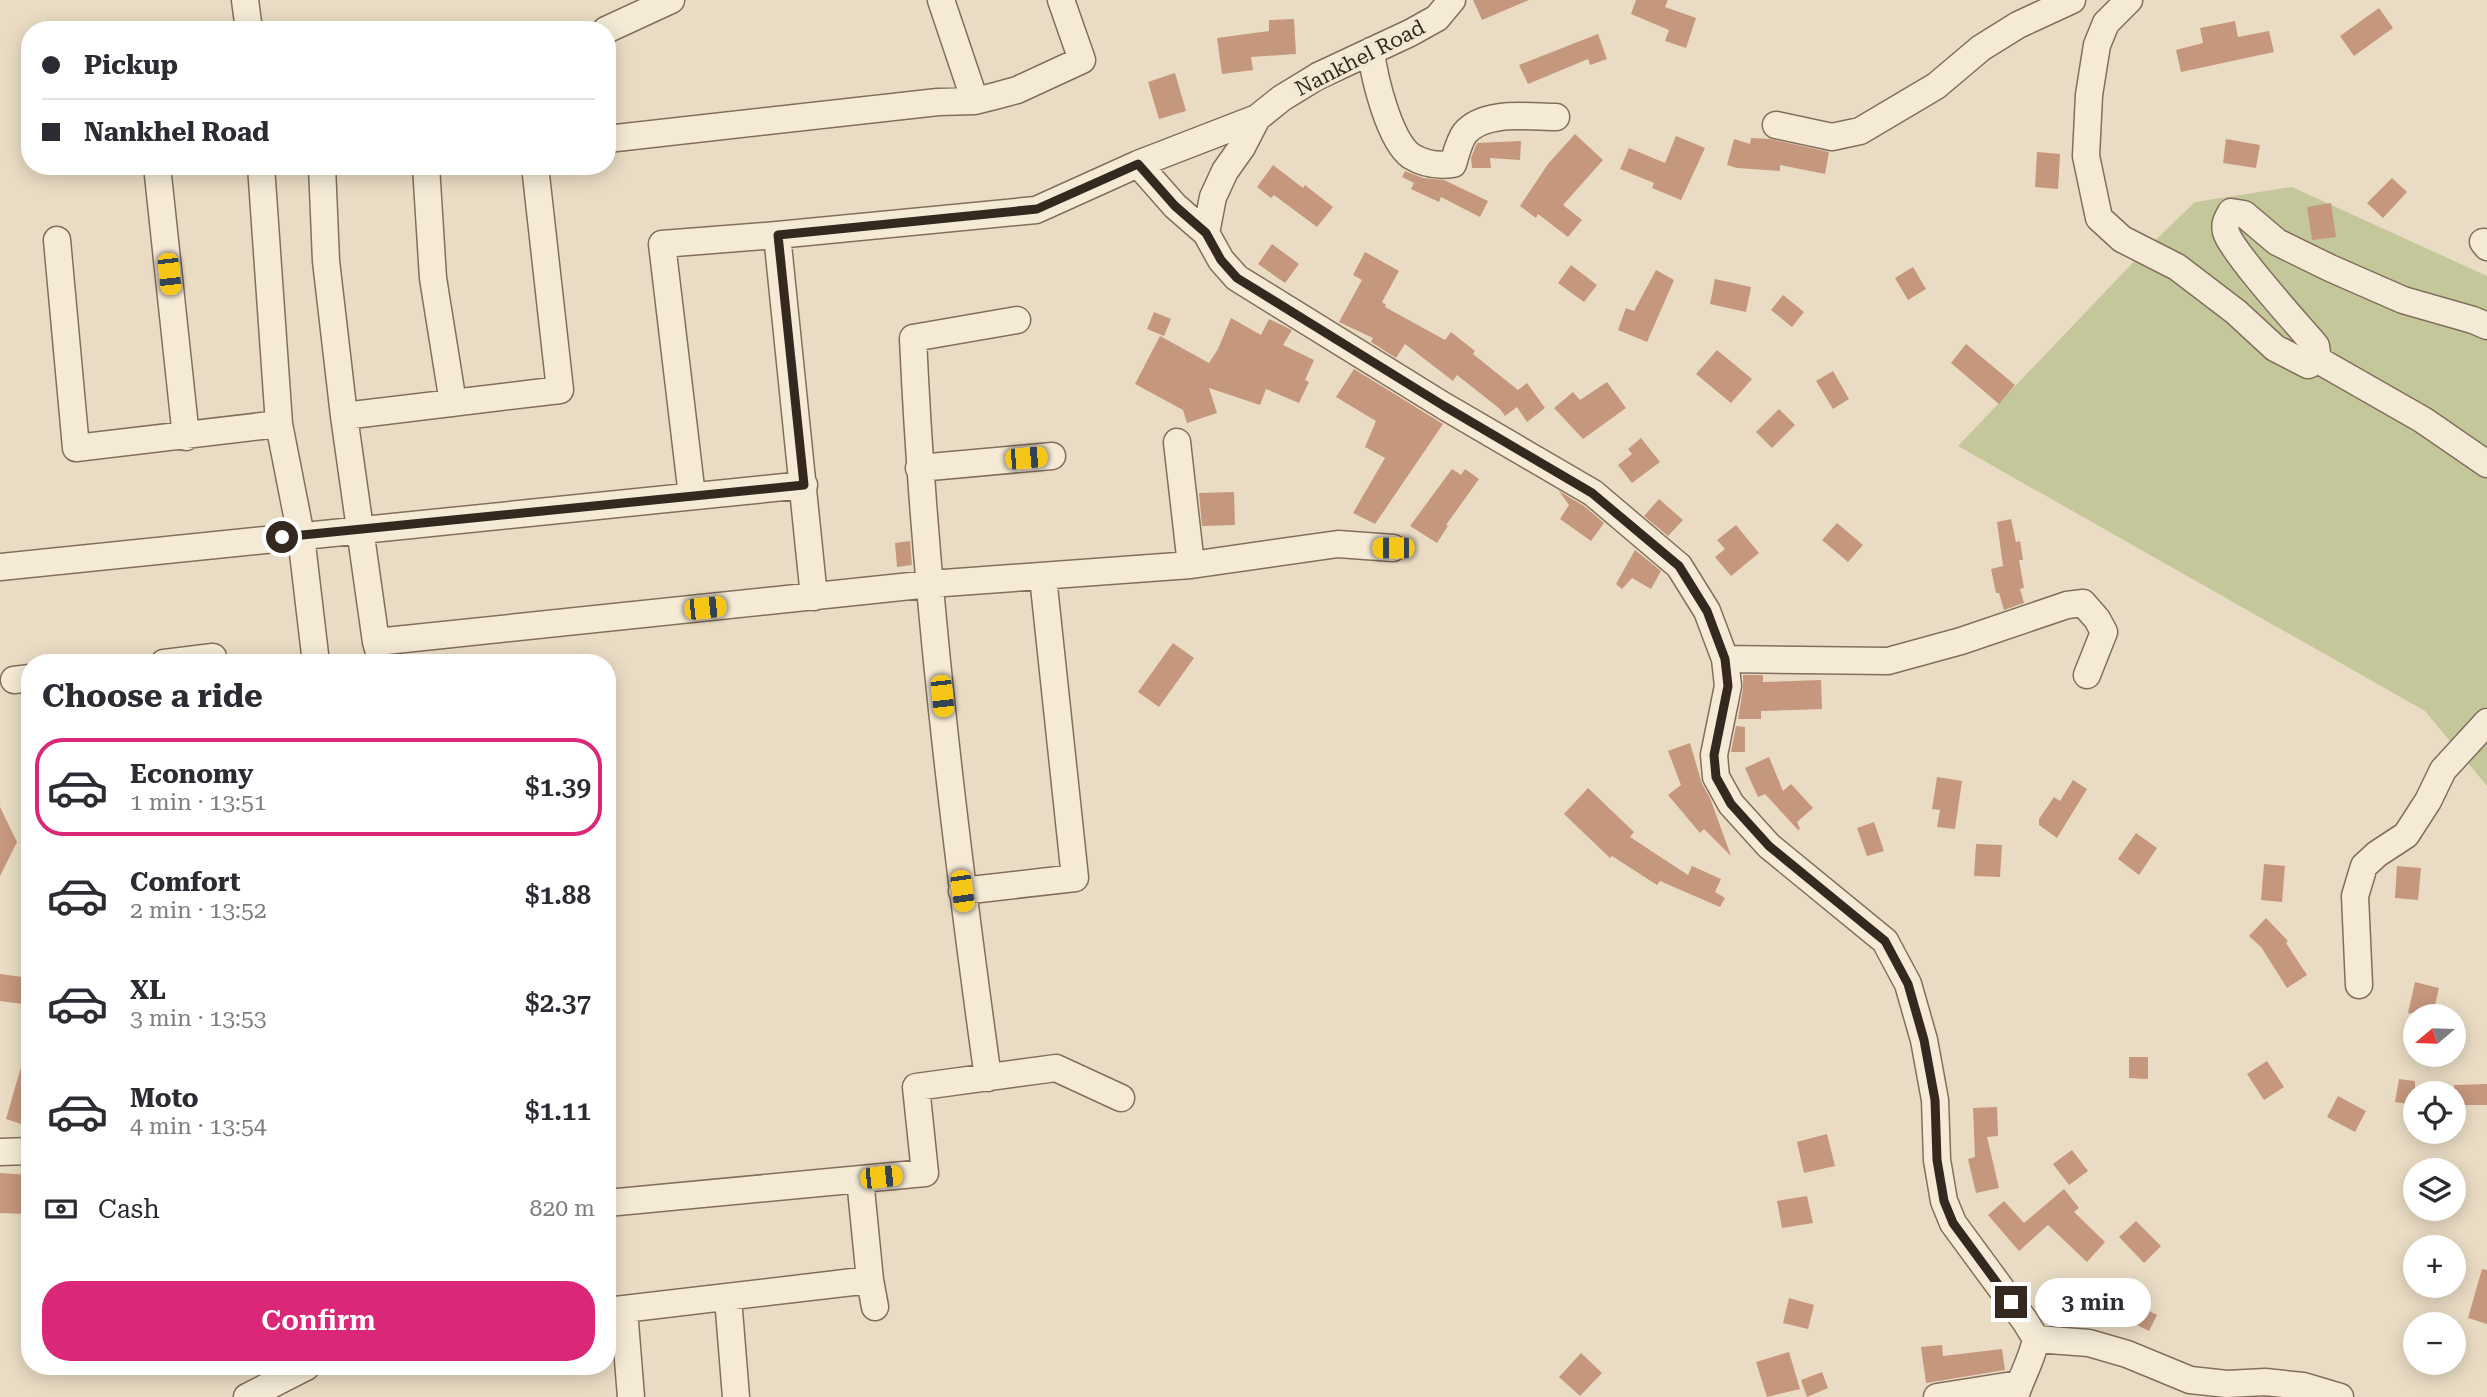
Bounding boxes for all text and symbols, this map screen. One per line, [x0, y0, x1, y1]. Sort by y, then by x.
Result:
street label: Nankhel Road [1291, 15, 1429, 101]
text: Pickup [84, 50, 178, 80]
text: Nankhel Road [84, 117, 269, 147]
car [157, 252, 182, 296]
car [1005, 446, 1048, 470]
route start [266, 521, 298, 553]
car [1373, 538, 1415, 559]
car [684, 595, 727, 621]
car [930, 674, 955, 718]
text: Choose a ride [42, 677, 263, 715]
icon: car [46, 756, 109, 819]
text: Economy [130, 759, 253, 789]
text: $1.39 [525, 772, 591, 802]
text: 1 min · 13:51 [130, 789, 267, 816]
icon: car [46, 864, 109, 927]
text: Comfort [130, 867, 240, 897]
car [949, 869, 976, 913]
text: $1.88 [525, 880, 591, 910]
text: 2 min · 13:52 [130, 897, 267, 924]
icon: car [46, 972, 109, 1035]
text: XL [130, 975, 166, 1005]
text: $2.37 [525, 988, 591, 1018]
north arrow [2403, 1004, 2466, 1068]
map controls [2403, 1004, 2466, 1375]
text: 3 min · 13:53 [130, 1005, 267, 1032]
icon: car [46, 1080, 109, 1143]
button: locate [2403, 1081, 2466, 1144]
text: Moto [130, 1083, 199, 1113]
text: $1.11 [525, 1096, 591, 1126]
text: 4 min · 13:54 [130, 1113, 267, 1140]
button: layers [2403, 1158, 2466, 1221]
car [860, 1164, 903, 1190]
icon: cash [42, 1190, 80, 1228]
text: Cash [98, 1194, 160, 1224]
text: 820 m [530, 1195, 595, 1222]
button: + [2403, 1235, 2466, 1298]
callout: 3 min [2036, 1278, 2151, 1326]
button: Confirm [42, 1281, 595, 1361]
route end [1995, 1286, 2027, 1318]
text: 3 min [2061, 1289, 2125, 1316]
button: − [2403, 1312, 2466, 1375]

